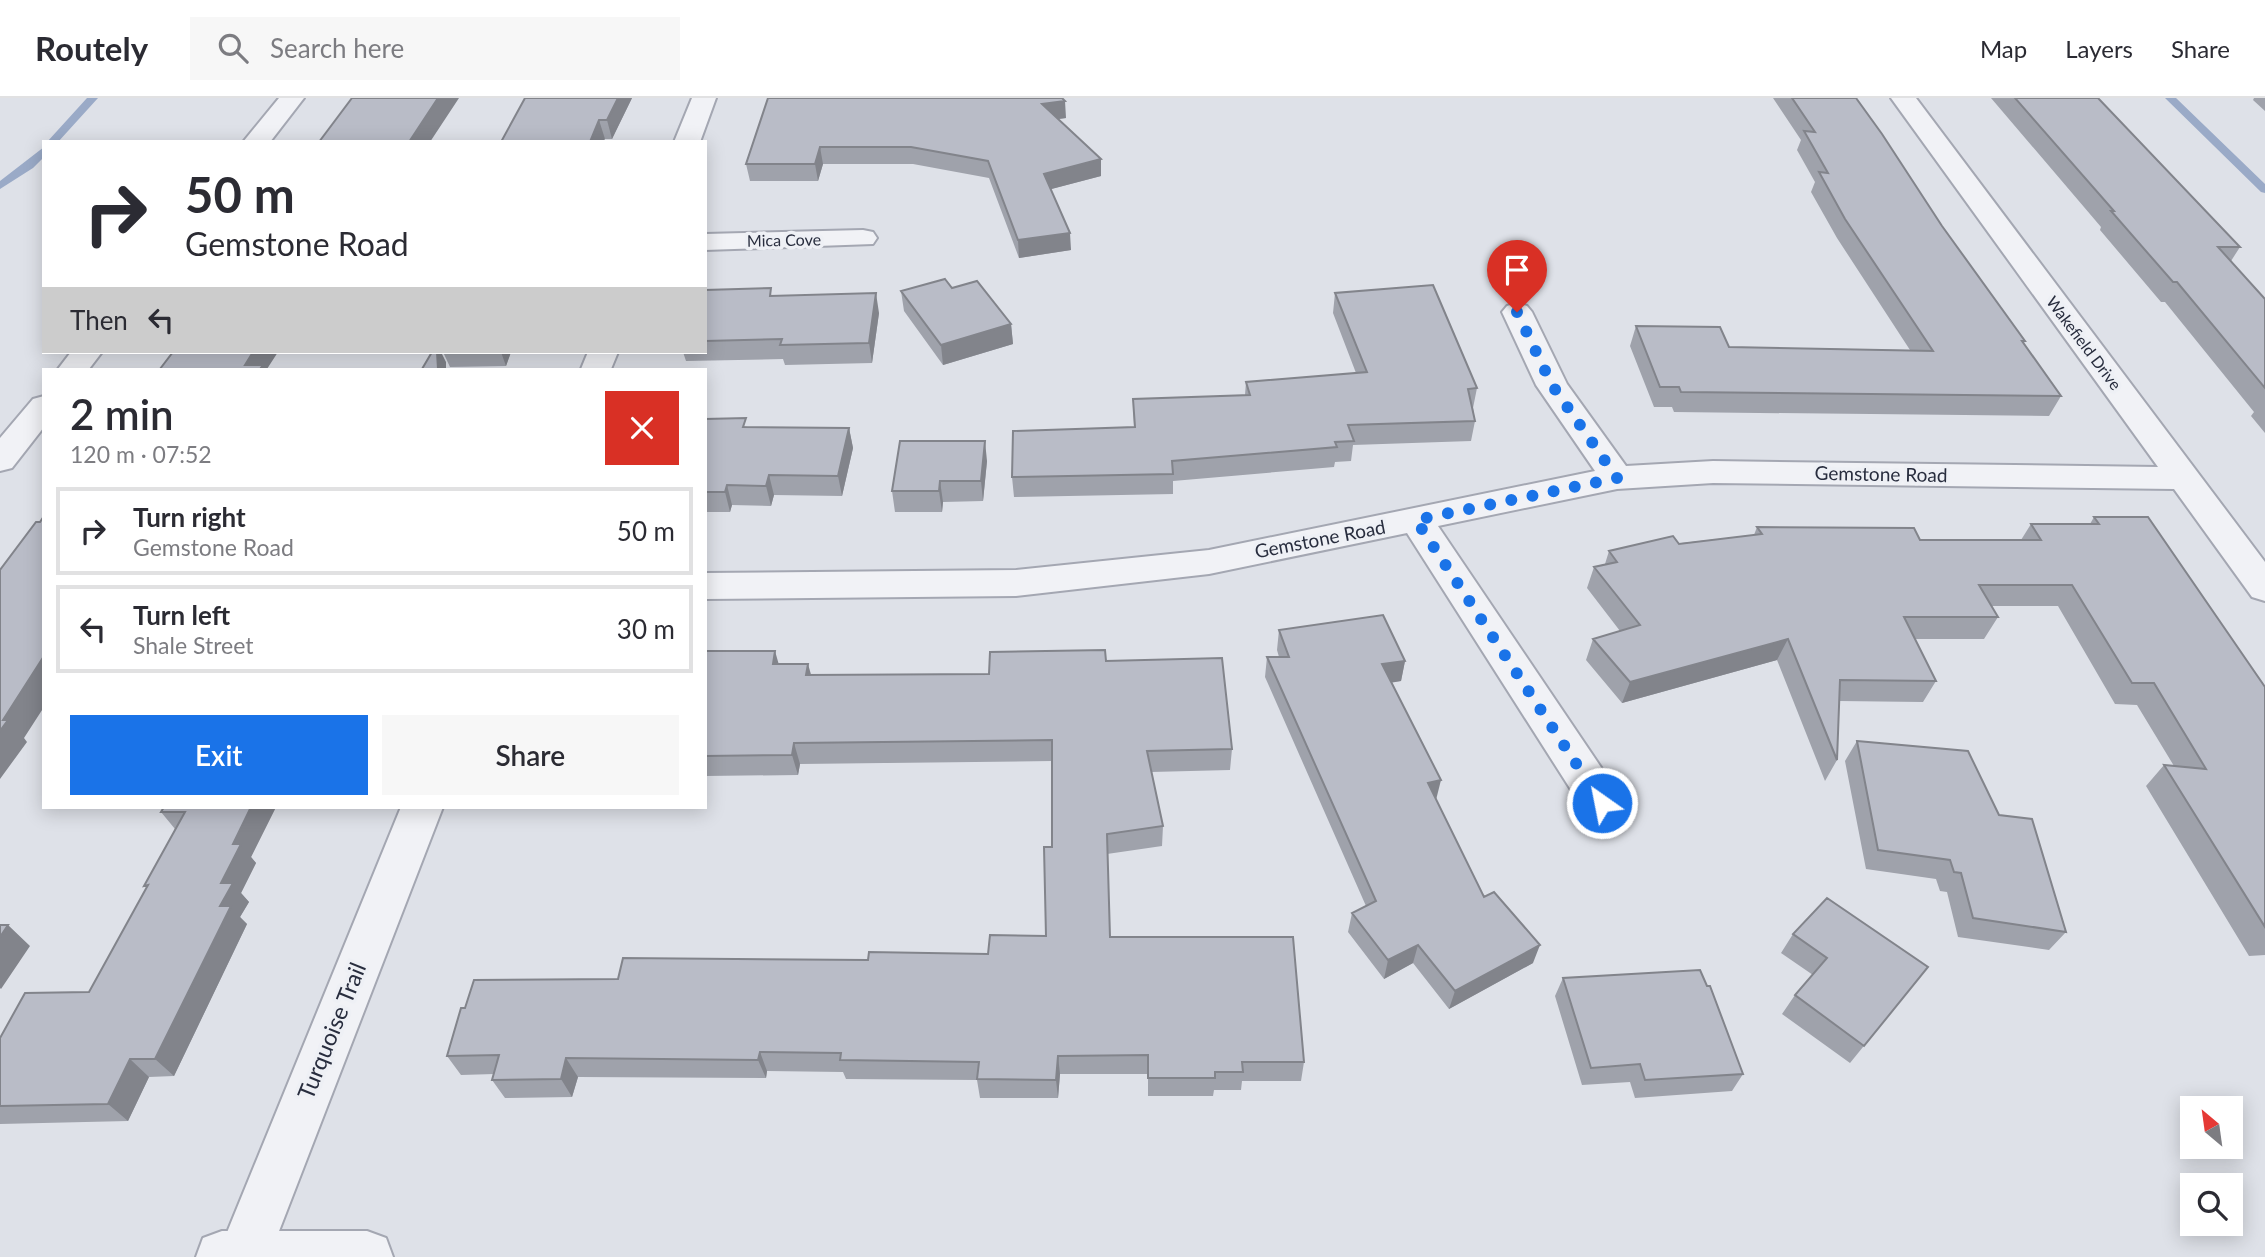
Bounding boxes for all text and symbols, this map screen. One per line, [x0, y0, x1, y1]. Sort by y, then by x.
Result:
search box [190, 17, 680, 80]
text: Routely [35, 28, 148, 68]
icon: search [214, 29, 252, 67]
text: Search here [270, 32, 404, 64]
text: Map [1980, 34, 2027, 63]
text: Layers [2065, 34, 2133, 63]
text: Share [2171, 34, 2230, 63]
text: 50 m [185, 165, 295, 223]
icon: right [70, 168, 161, 259]
text: Gemstone Road [185, 224, 409, 263]
street label: Mica Cove [747, 229, 821, 250]
pin [1487, 240, 1547, 312]
icon: arrive [1498, 251, 1536, 289]
street label: Wakefield Drive [2043, 292, 2126, 393]
icon: left [142, 301, 180, 339]
text: Then [70, 304, 128, 336]
text: 2 min [70, 389, 174, 439]
button: close [605, 391, 679, 465]
text: 120 m · 07:52 [70, 440, 212, 468]
street label: Gemstone Road [1814, 461, 1948, 486]
text: Turn right [133, 501, 246, 533]
icon: right [74, 512, 112, 550]
text: 50 m [617, 515, 675, 547]
street label: Gemstone Road [1253, 515, 1387, 562]
text: Gemstone Road [133, 533, 294, 561]
text: Turn left [133, 599, 230, 631]
icon: left [74, 610, 112, 648]
text: 30 m [617, 613, 675, 645]
text: Shale Street [133, 631, 254, 659]
button: Exit [70, 715, 368, 795]
button: Share [382, 715, 679, 795]
position arrow [1565, 766, 1639, 840]
street label: Turquoise Trail [291, 958, 371, 1103]
north arrow [2180, 1096, 2244, 1158]
map controls [2180, 1096, 2243, 1236]
button: search [2180, 1173, 2243, 1236]

